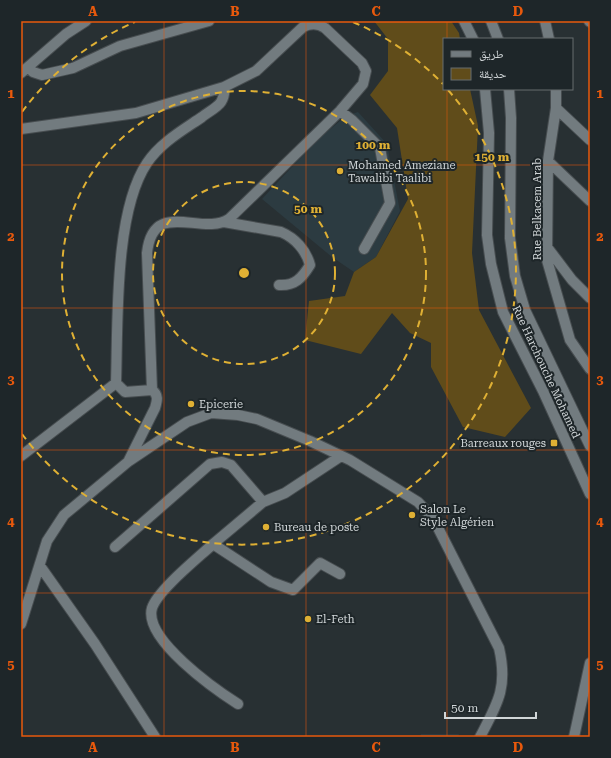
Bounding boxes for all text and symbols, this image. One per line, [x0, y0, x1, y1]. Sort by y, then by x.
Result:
text: A [88, 4, 98, 19]
text: B [230, 4, 240, 19]
text: C [371, 4, 381, 19]
text: D [513, 4, 523, 19]
legend [443, 38, 573, 90]
text: طريق [479, 47, 504, 61]
text: حديقة [479, 67, 507, 81]
text: 1 [7, 86, 15, 101]
text: 1 [596, 86, 604, 101]
text: 100 m [356, 138, 391, 152]
text: 150 m [475, 150, 510, 164]
street label: Rue Belkacem Arab [531, 158, 544, 260]
place label: Mohamed Ameziane Tawalibi Taalibi [348, 159, 456, 185]
marker: Mohamed Ameziane Tawalibi Taalibi [335, 166, 345, 176]
text: 50 m [294, 202, 322, 216]
text: 2 [7, 229, 15, 244]
text: 2 [596, 229, 604, 244]
centre of rings [237, 266, 251, 280]
street label: Rue Harchouche Mohamed [509, 304, 583, 440]
text: 3 [7, 372, 15, 387]
text: 3 [596, 372, 604, 387]
place label: Epicerie [199, 398, 243, 411]
marker: Epicerie [186, 399, 196, 409]
place label: Barreaux rouges [461, 437, 546, 450]
marker: Barreaux rouges [549, 438, 559, 448]
place label: Salon Le Style Algérien [420, 503, 494, 529]
marker: Salon Le Style Algérien [407, 510, 417, 520]
text: 4 [7, 514, 15, 529]
text: 4 [596, 514, 604, 529]
place label: Bureau de poste [274, 521, 359, 534]
marker: Bureau de poste [261, 522, 271, 532]
place label: El-Feth [316, 613, 355, 626]
marker: El-Feth [303, 614, 313, 624]
text: 5 [7, 657, 15, 672]
text: 5 [596, 657, 604, 672]
scale bar [445, 694, 536, 720]
text: 50 m [451, 701, 478, 715]
text: A [88, 740, 98, 755]
text: B [230, 740, 240, 755]
text: C [371, 740, 381, 755]
text: D [513, 740, 523, 755]

